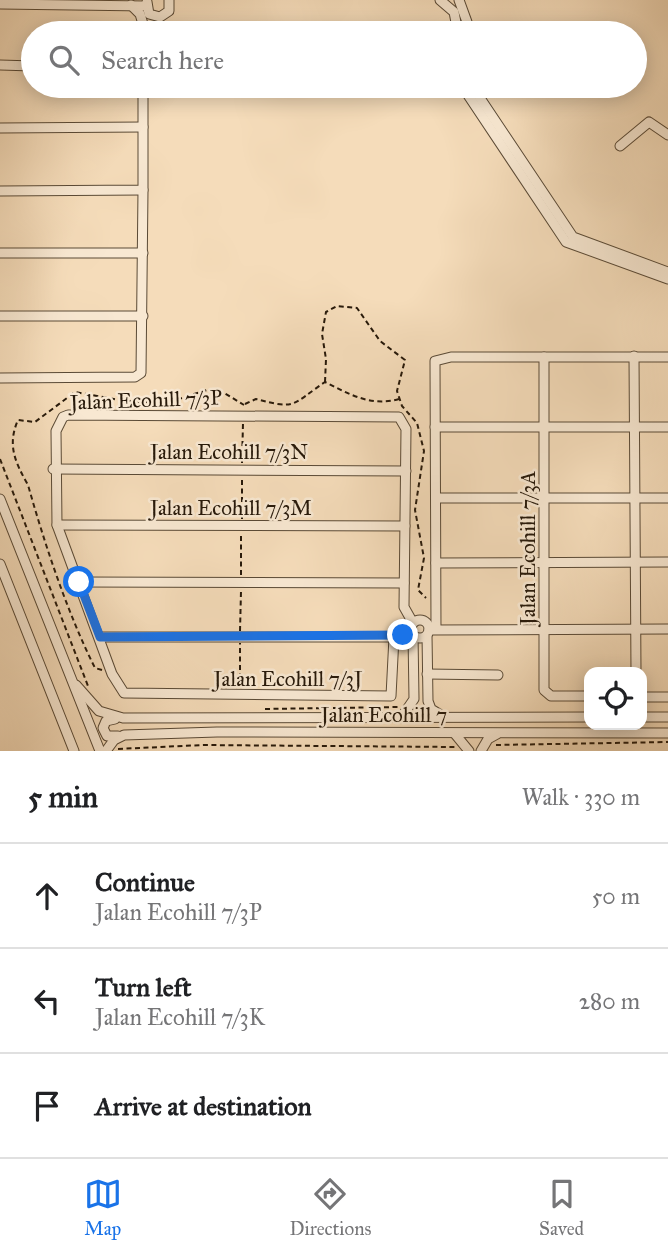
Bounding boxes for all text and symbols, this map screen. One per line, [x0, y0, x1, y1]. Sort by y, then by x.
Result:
search box [21, 21, 647, 98]
icon: search [45, 41, 83, 79]
text: Search here [101, 44, 224, 76]
street label: Jalan Ecohill 7/3P [67, 384, 223, 416]
street label: Jalan Ecohill 7/3N [148, 439, 308, 465]
street label: Jalan Ecohill 7/3A [515, 471, 541, 627]
street label: Jalan Ecohill 7/3M [148, 495, 312, 521]
route start [63, 566, 94, 597]
route end [387, 619, 418, 650]
street label: Jalan Ecohill 7/3J [212, 666, 363, 692]
map controls [584, 667, 647, 730]
button: locate [584, 667, 647, 730]
street label: Jalan Ecohill 7 [319, 702, 447, 728]
text: 5 min [28, 779, 98, 815]
text: Walk · 330 m [522, 783, 640, 811]
text: Continue [95, 866, 195, 898]
icon: ahead [28, 877, 66, 915]
text: 50 m [592, 882, 640, 910]
text: Jalan Ecohill 7/3P [95, 898, 262, 926]
text: Turn left [95, 971, 191, 1003]
icon: left [28, 982, 66, 1020]
text: 280 m [579, 987, 640, 1015]
text: Jalan Ecohill 7/3K [95, 1003, 265, 1031]
icon: arrive [28, 1087, 66, 1125]
text: Arrive at destination [95, 1090, 312, 1122]
tab: Map [84, 1175, 122, 1240]
tab: Directions [289, 1175, 371, 1240]
tab: Saved [539, 1175, 584, 1240]

